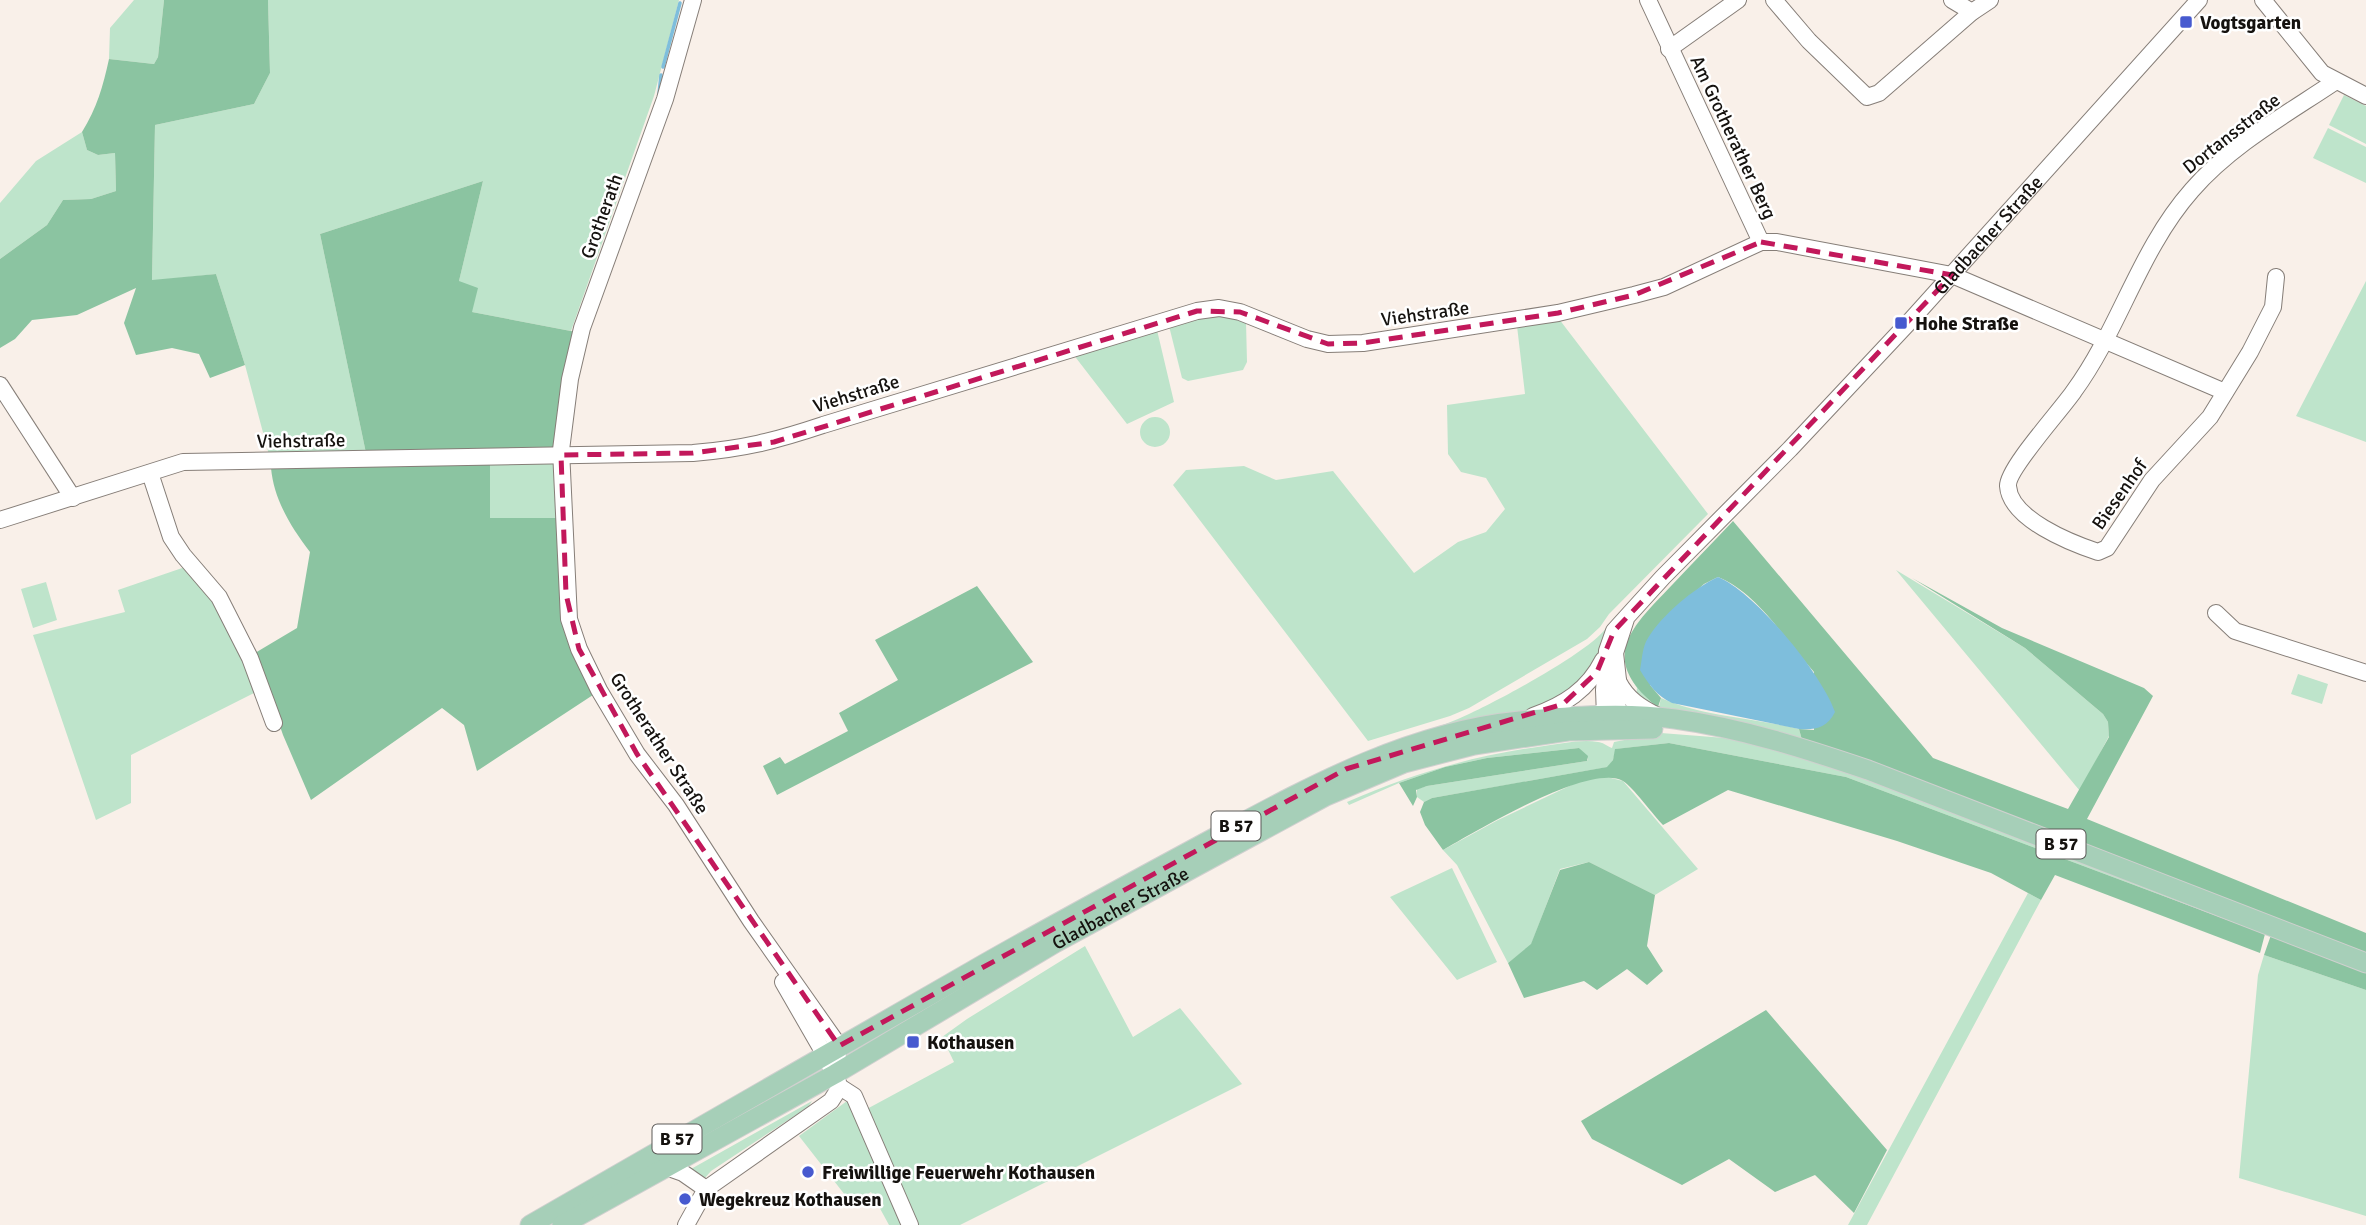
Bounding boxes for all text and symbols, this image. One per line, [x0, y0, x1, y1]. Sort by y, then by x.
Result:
place label: Vogtsgarten [2200, 11, 2301, 35]
marker: Vogtsgarten [2178, 14, 2194, 30]
street label: Am Grotherather Berg [1685, 52, 1782, 223]
street label: Dortansstraße [2178, 88, 2285, 179]
street label: Grotherath [576, 171, 628, 262]
street label: Gladbacher Straße [1929, 171, 2048, 300]
street label: Viehstraße [1380, 296, 1471, 332]
place label: Hohe Straße [1915, 312, 2019, 336]
marker: Hohe Straße [1893, 315, 1909, 331]
street label: Viehstraße [810, 369, 902, 418]
street label: Viehstraße [256, 428, 346, 454]
street label: Biesenhof [2087, 453, 2154, 535]
street label: Grotherather Straße [604, 668, 714, 819]
road number: B 57 [1212, 812, 1260, 840]
road number: B 57 [2036, 830, 2086, 858]
street label: Gladbacher Straße [1048, 862, 1193, 955]
place label: Kothausen [927, 1031, 1014, 1055]
marker: Kothausen [905, 1034, 921, 1050]
road number: B 57 [652, 1124, 702, 1154]
place label: Freiwillige Feuerwehr Kothausen [822, 1161, 1095, 1185]
marker: Freiwillige Feuerwehr Kothausen [800, 1164, 816, 1180]
place label: Wegekreuz Kothausen [699, 1188, 882, 1212]
marker: Wegekreuz Kothausen [677, 1191, 693, 1207]

